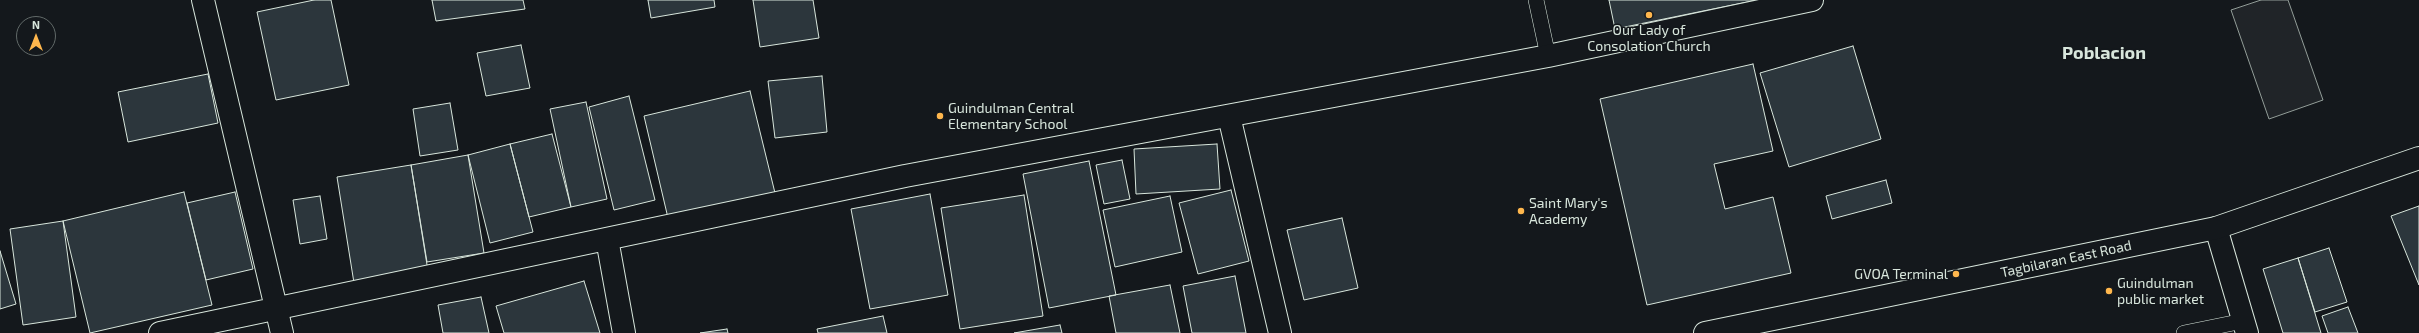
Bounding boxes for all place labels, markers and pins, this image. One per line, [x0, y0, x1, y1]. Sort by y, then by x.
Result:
marker: Our Lady of Consolation Church [1644, 10, 1654, 20]
place label: Our Lady of Consolation Church [1587, 22, 1711, 54]
place label: Guindulman Central Elementary School [948, 100, 1074, 132]
marker: Guindulman Central Elementary School [935, 111, 945, 121]
place label: Saint Mary's Academy [1529, 195, 1608, 228]
marker: Saint Mary's Academy [1516, 206, 1526, 216]
place label: GVOA Terminal [1854, 266, 1948, 282]
marker: GVOA Terminal [1951, 269, 1961, 279]
place label: Guindulman public market [2117, 275, 2204, 308]
marker: Guindulman public market [2104, 286, 2114, 296]

